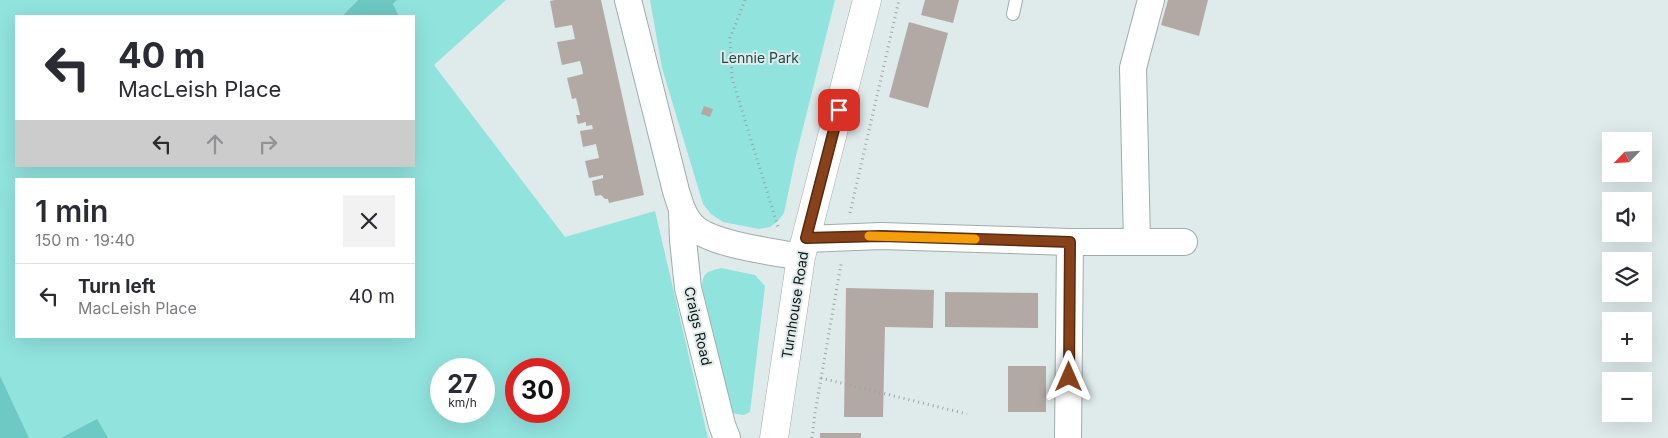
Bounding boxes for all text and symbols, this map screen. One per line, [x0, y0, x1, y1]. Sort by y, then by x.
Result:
text: 40 m [118, 34, 206, 76]
icon: left [35, 35, 100, 100]
park label: Lennie Park [721, 49, 799, 66]
text: MacLeish Place [118, 76, 281, 102]
pin [818, 89, 860, 131]
icon: arrive [825, 96, 853, 124]
icon: left [148, 130, 176, 158]
icon: ahead [201, 130, 229, 158]
icon: right [254, 130, 282, 158]
north arrow [1602, 132, 1652, 182]
map controls [1602, 132, 1652, 422]
button: sound [1602, 192, 1652, 242]
text: 1 min [35, 193, 108, 229]
button: close [343, 195, 395, 247]
text: 150 m · 19:40 [35, 230, 135, 250]
street label: Turnhouse Road [778, 250, 811, 360]
button: layers [1602, 252, 1652, 302]
text: Turn left [78, 275, 156, 298]
icon: left [35, 282, 63, 310]
text: 40 m [349, 285, 395, 308]
street label: Craigs Road [681, 285, 716, 367]
text: MacLeish Place [78, 298, 197, 318]
button: + [1602, 312, 1652, 362]
position arrow [1042, 350, 1094, 402]
speed limit sign: 30 [505, 358, 570, 423]
text: 27 [447, 369, 478, 399]
button: − [1602, 372, 1652, 422]
text: km/h [448, 395, 477, 410]

